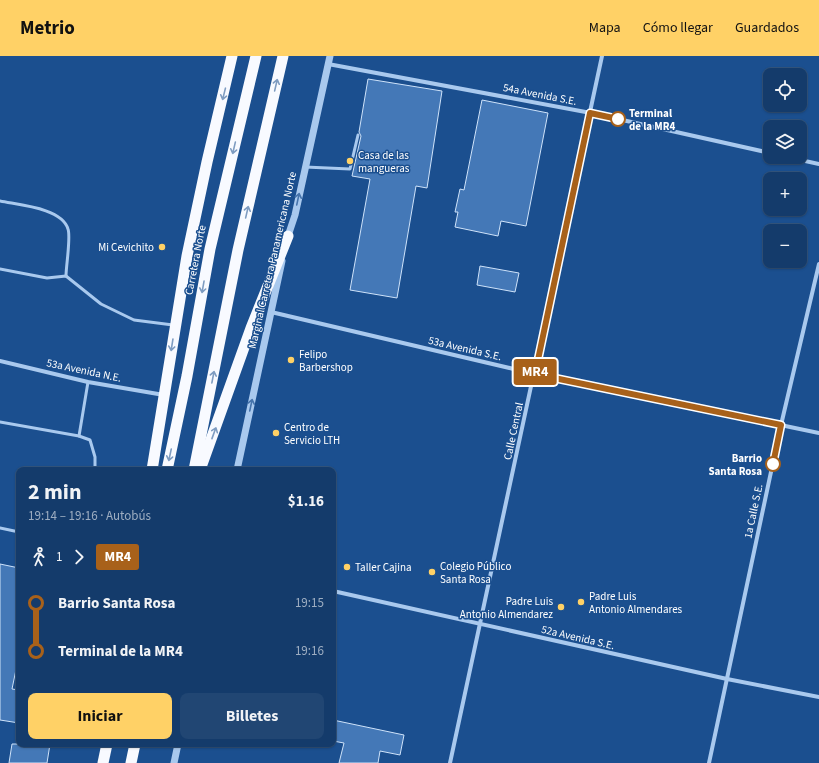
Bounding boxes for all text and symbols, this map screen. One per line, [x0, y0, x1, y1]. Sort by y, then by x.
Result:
text: Metrio [20, 15, 75, 42]
text: Mapa [589, 18, 621, 38]
text: Cómo llegar [643, 18, 713, 38]
text: Guardados [735, 18, 799, 38]
map controls [763, 68, 807, 268]
button: locate [763, 68, 807, 112]
one-way arrow [273, 79, 281, 92]
street label: 54a Avenida S.E. [502, 80, 578, 109]
one-way arrow [220, 87, 228, 100]
place label: Terminal de la MR4 [629, 106, 675, 134]
marker: Terminal de la MR4 [610, 111, 626, 127]
button: layers [763, 120, 807, 164]
one-way arrow [229, 142, 237, 155]
place label: Casa de las mangueras [358, 148, 410, 176]
marker: Casa de las mangueras [345, 156, 355, 166]
street label: Marginal Carretera Panamericana Norte [245, 170, 300, 350]
button: + [763, 172, 807, 216]
one-way arrow [295, 192, 303, 205]
one-way arrow [243, 206, 251, 219]
street label: Carretera Norte [181, 223, 210, 296]
button: − [763, 224, 807, 268]
place label: Mi Cevichito [98, 240, 154, 255]
marker: Mi Cevichito [157, 242, 167, 252]
one-way arrow [199, 280, 207, 293]
street label: 53a Avenida S.E. [427, 333, 503, 364]
one-way arrow [168, 338, 176, 351]
place label: Felipo Barbershop [299, 347, 353, 375]
street label: 53a Avenida N.E. [45, 355, 123, 386]
marker: Felipo Barbershop [286, 355, 296, 365]
line badge: MR4 [512, 359, 558, 385]
text: MR4 [522, 362, 548, 382]
one-way arrow [209, 371, 217, 384]
one-way arrow [248, 398, 256, 411]
street label: Calle Central [500, 401, 527, 461]
place label: Centro de Servicio LTH [284, 420, 340, 448]
one-way arrow [210, 428, 218, 440]
marker: Centro de Servicio LTH [271, 428, 281, 438]
one-way arrow [166, 449, 174, 462]
place label: Barrio Santa Rosa [708, 451, 762, 479]
marker: Barrio Santa Rosa [765, 456, 781, 472]
text: 2 min [28, 476, 82, 508]
street label: 1a Calle S.E. [740, 482, 767, 540]
text: $1.16 [288, 491, 324, 512]
text: 19:14 – 19:16 · Autobús [28, 507, 151, 525]
icon: walk [28, 546, 50, 568]
icon: forward [68, 546, 90, 568]
text: MR4 [104, 547, 131, 567]
text: 1 [56, 548, 62, 566]
place label: Colegio Público Santa Rosa [440, 559, 511, 587]
place label: Taller Cajina [355, 560, 412, 575]
marker: Taller Cajina [342, 562, 352, 572]
marker: Colegio Público Santa Rosa [427, 567, 437, 577]
place label: Padre Luis Antonio Almendares [589, 589, 683, 617]
text: Barrio Santa Rosa [58, 593, 175, 614]
text: 19:15 [295, 594, 324, 612]
place label: Padre Luis Antonio Almendarez [460, 594, 553, 622]
marker: Padre Luis Antonio Almendares [576, 597, 586, 607]
marker: Padre Luis Antonio Almendarez [556, 602, 566, 612]
street label: 52a Avenida S.E. [540, 622, 616, 653]
text: Terminal de la MR4 [58, 641, 183, 662]
text: 19:16 [295, 642, 324, 660]
button: Iniciar [28, 693, 172, 739]
button: Billetes [180, 693, 324, 739]

